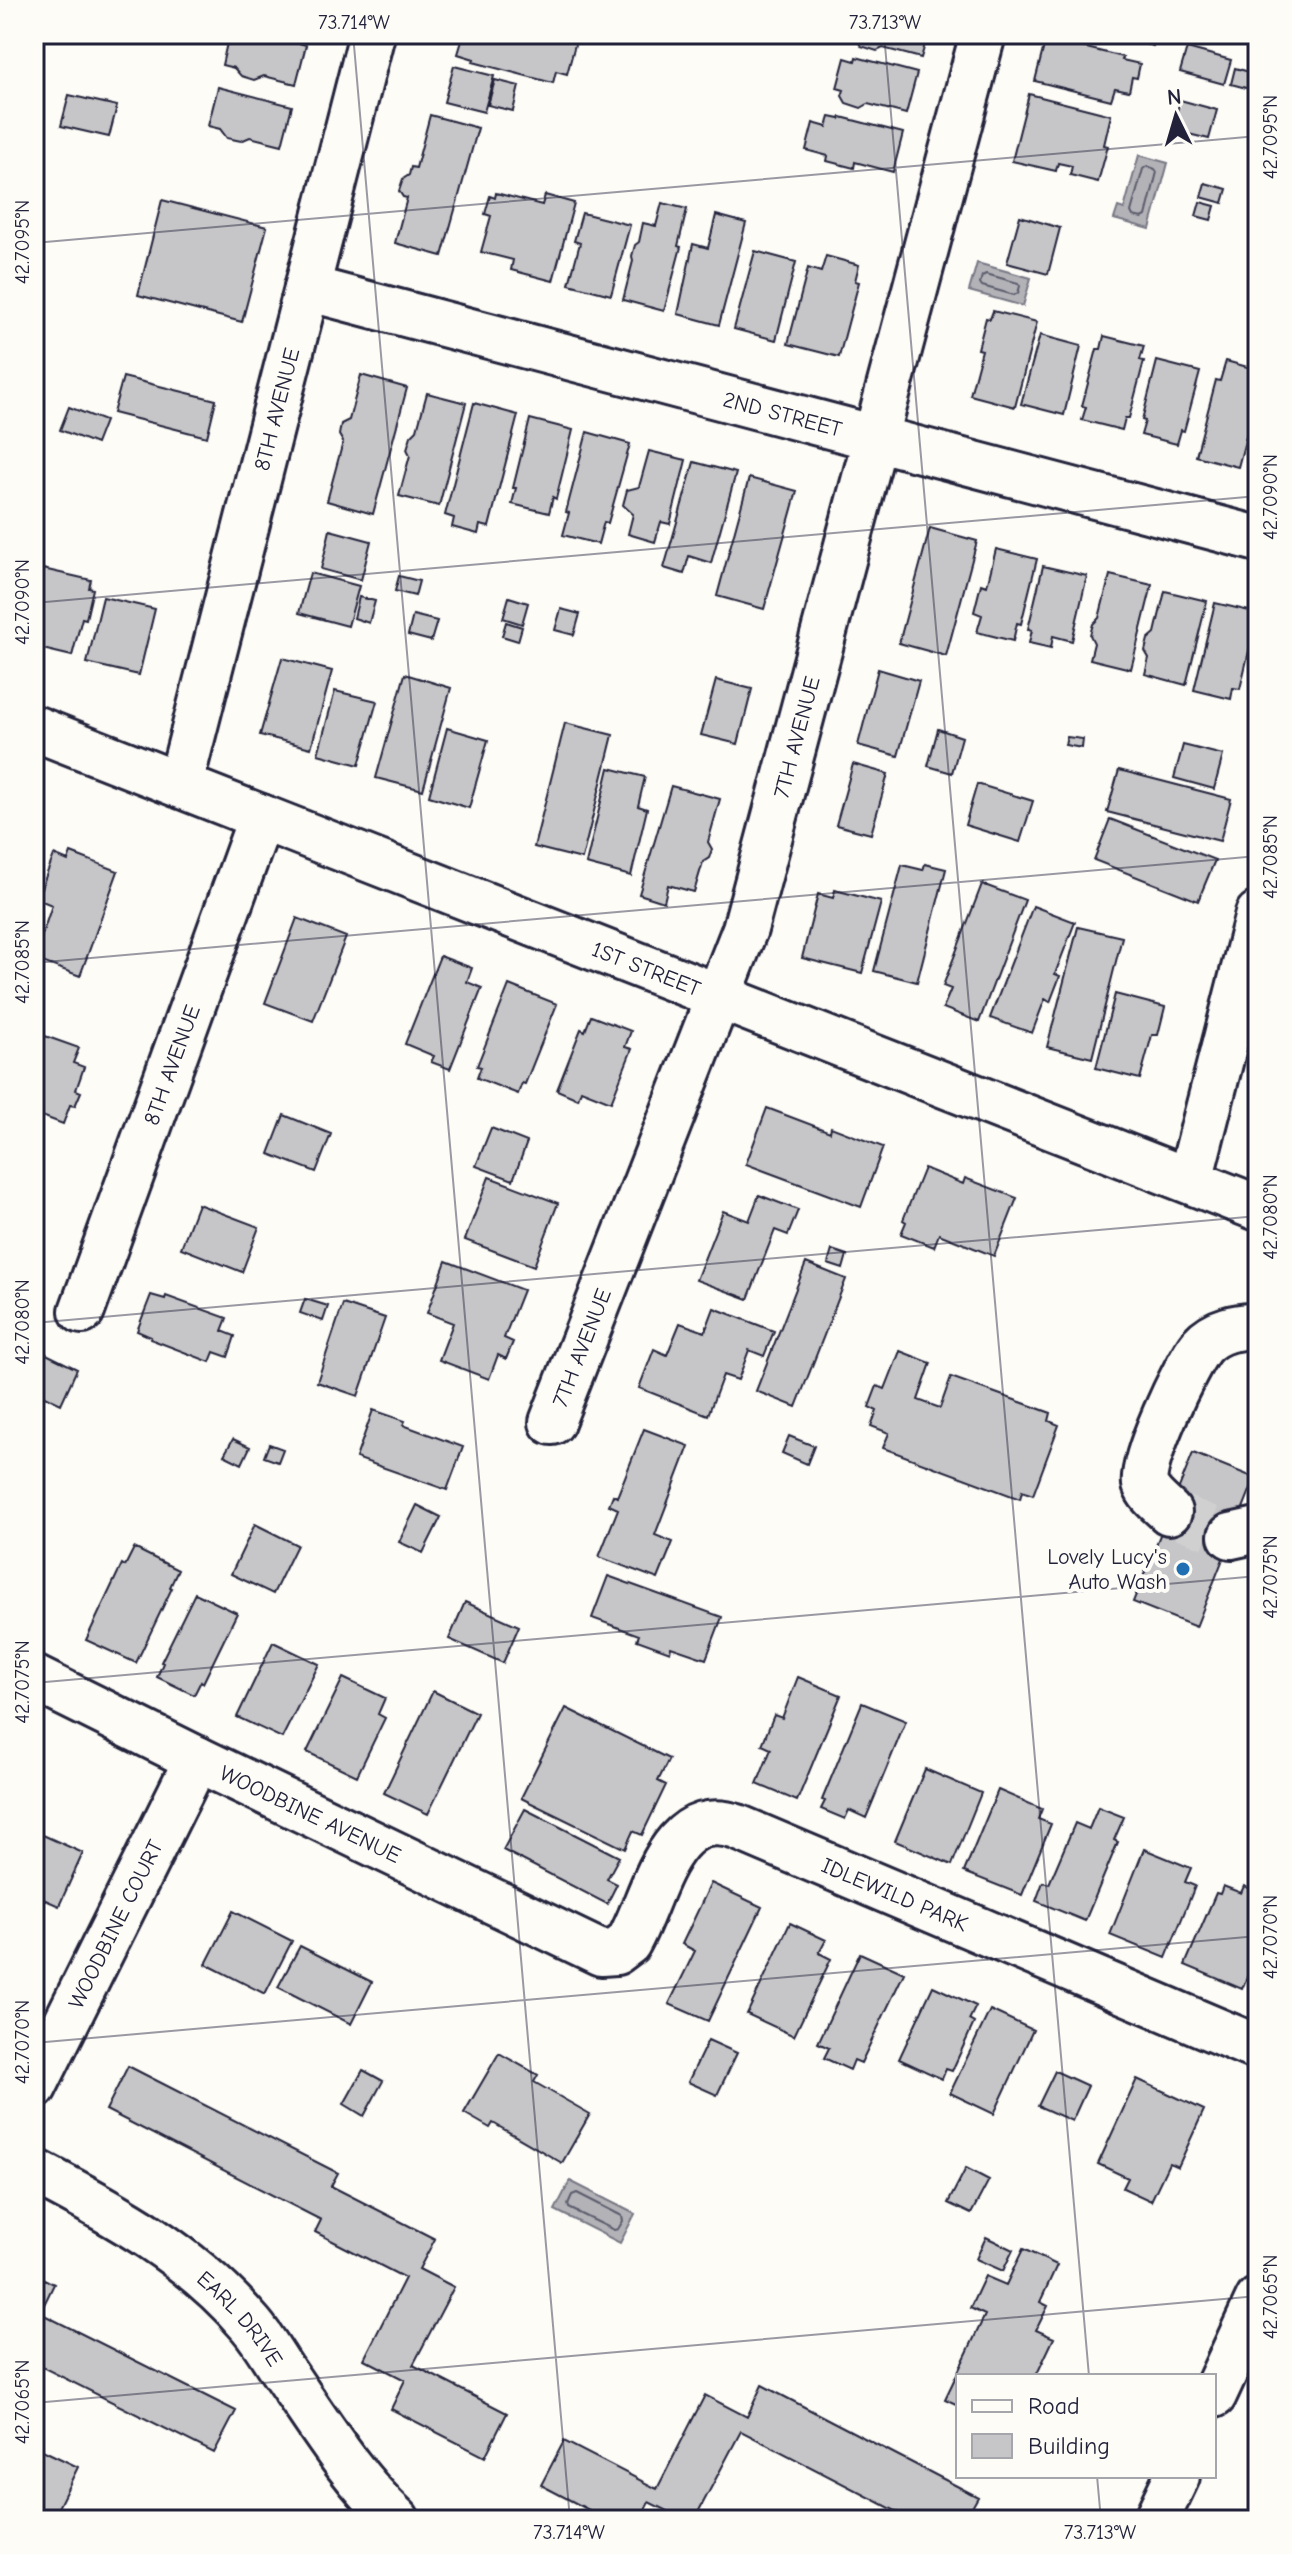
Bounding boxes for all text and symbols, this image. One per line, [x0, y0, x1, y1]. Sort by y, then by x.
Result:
text: 73.714°W [318, 11, 391, 34]
text: 73.713°W [849, 11, 922, 34]
north arrow [1136, 76, 1216, 156]
text: N [1166, 83, 1183, 111]
text: 42.7095°N [1259, 95, 1282, 179]
text: 42.7095°N [11, 200, 34, 284]
street label: 8TH AVENUE [249, 345, 305, 474]
street label: 2ND STREET [720, 386, 845, 443]
text: 42.7090°N [1259, 454, 1282, 540]
text: 42.7090°N [11, 559, 34, 645]
street label: 7TH AVENUE [768, 674, 826, 801]
text: 42.7085°N [1259, 815, 1282, 899]
text: 42.7085°N [11, 920, 34, 1004]
street label: 1ST STREET [588, 936, 705, 1002]
street label: 8TH AVENUE [139, 1001, 206, 1129]
text: 42.7080°N [1259, 1174, 1282, 1260]
text: 42.7080°N [11, 1279, 34, 1365]
street label: 7TH AVENUE [547, 1285, 617, 1411]
text: 42.7075°N [1259, 1535, 1282, 1619]
place label: Lovely Lucy's Auto Wash [1047, 1544, 1167, 1595]
marker: Lovely Lucy's Auto Wash [1174, 1560, 1192, 1578]
text: 42.7075°N [11, 1640, 34, 1724]
street label: WOODBINE AVENUE [215, 1760, 405, 1869]
street label: WOODBINE COURT [63, 1835, 169, 2013]
street label: IDLEWILD PARK [818, 1852, 972, 1937]
text: 42.7070°N [1259, 1895, 1282, 1979]
text: 42.7070°N [11, 2000, 34, 2084]
text: 42.7065°N [1259, 2255, 1282, 2339]
street label: EARL DRIVE [192, 2266, 288, 2371]
text: 42.7065°N [11, 2360, 34, 2444]
legend [956, 2374, 1216, 2478]
text: Road [1028, 2392, 1080, 2420]
text: Building [1028, 2432, 1110, 2460]
text: 73.714°W [533, 2521, 606, 2544]
text: 73.713°W [1064, 2521, 1137, 2544]

